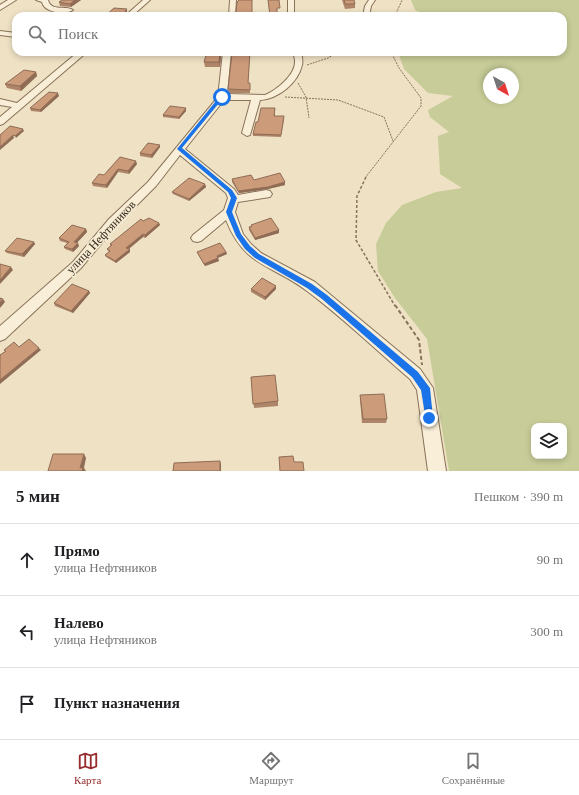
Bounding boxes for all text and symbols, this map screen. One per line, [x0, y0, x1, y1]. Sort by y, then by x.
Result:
search box [12, 12, 567, 56]
icon: search [26, 23, 48, 45]
text: Поиск [58, 26, 98, 42]
north arrow [483, 68, 519, 104]
route start [213, 88, 231, 106]
street label: улица Нефтяников [64, 197, 139, 276]
route end [420, 409, 438, 427]
map controls [531, 423, 567, 459]
button: layers [531, 423, 567, 459]
text: 5 мин [16, 487, 60, 506]
text: Пешком · 390 m [474, 489, 563, 504]
text: Прямо [54, 543, 100, 559]
icon: ahead [16, 549, 38, 571]
text: 90 m [537, 552, 563, 567]
text: улица Нефтяников [54, 560, 157, 575]
text: Налево [54, 615, 104, 631]
icon: left [16, 621, 38, 643]
text: 300 m [530, 624, 563, 639]
text: улица Нефтяников [54, 632, 157, 647]
icon: arrive [16, 693, 38, 715]
text: Пункт назначения [54, 695, 180, 711]
tab: Карта [74, 750, 101, 786]
tab: Маршрут [249, 750, 294, 786]
tab: Сохранённые [442, 750, 505, 786]

